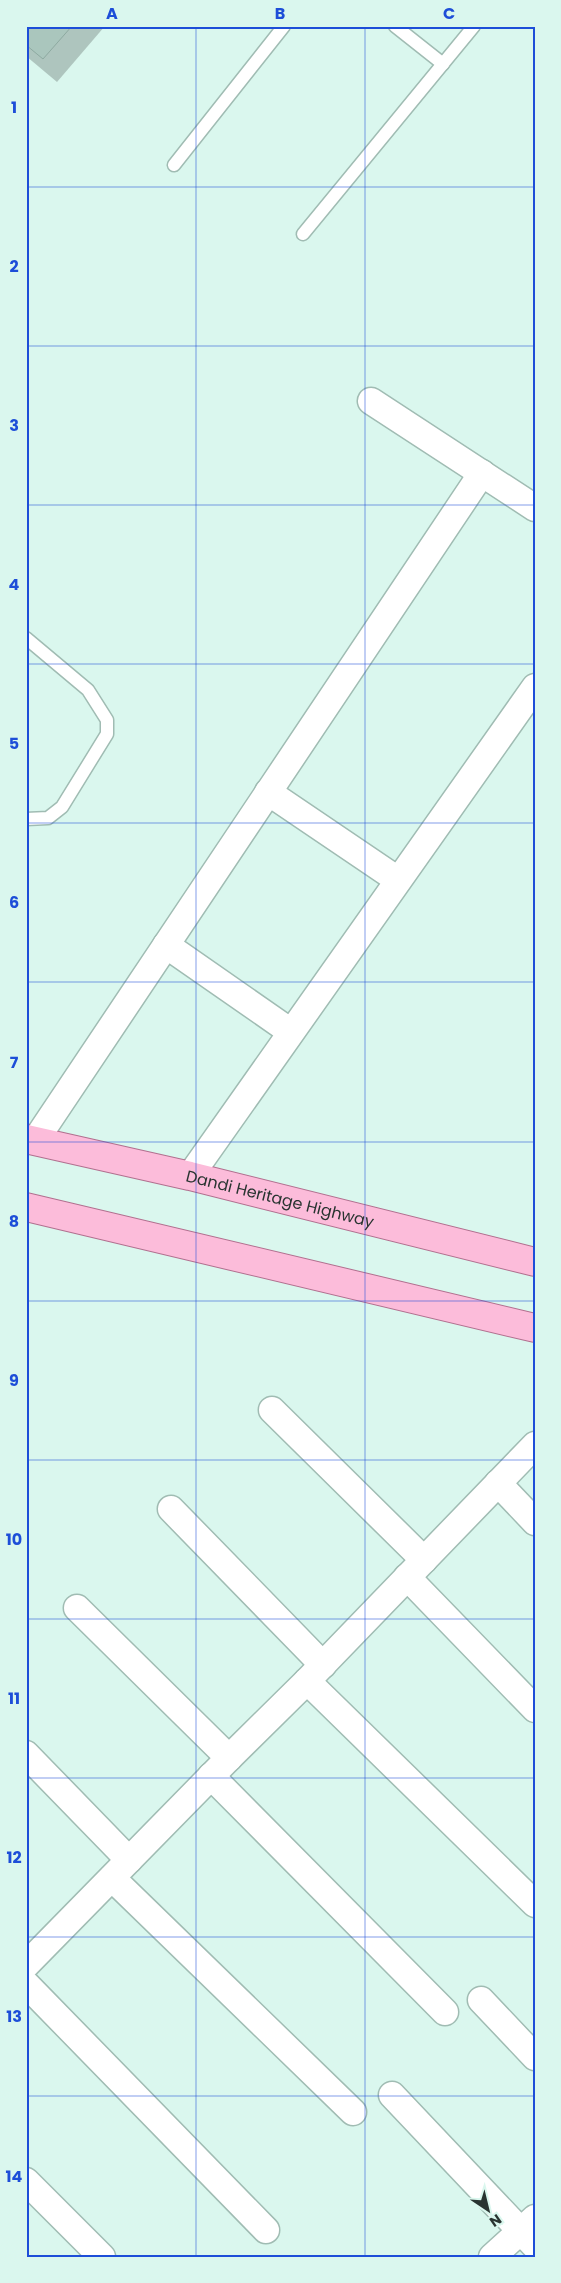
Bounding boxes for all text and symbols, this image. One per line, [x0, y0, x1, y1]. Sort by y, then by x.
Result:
text: A [106, 2, 118, 25]
text: B [275, 2, 285, 25]
text: C [443, 2, 455, 25]
text: 1 [11, 96, 17, 119]
text: 2 [9, 255, 19, 278]
text: 3 [9, 414, 19, 437]
text: 4 [9, 573, 20, 596]
text: 5 [9, 732, 19, 755]
text: 6 [9, 891, 19, 914]
text: 7 [10, 1051, 19, 1074]
street label: Dandi Heritage Highway [184, 1164, 377, 1233]
text: 8 [9, 1210, 19, 1233]
text: 9 [9, 1369, 19, 1392]
text: 10 [6, 1528, 22, 1551]
text: 11 [8, 1687, 20, 1710]
text: 12 [6, 1846, 22, 1869]
text: 13 [6, 2005, 22, 2028]
text: 14 [6, 2165, 23, 2188]
north arrow [464, 2186, 514, 2236]
text: N [485, 2209, 506, 2232]

